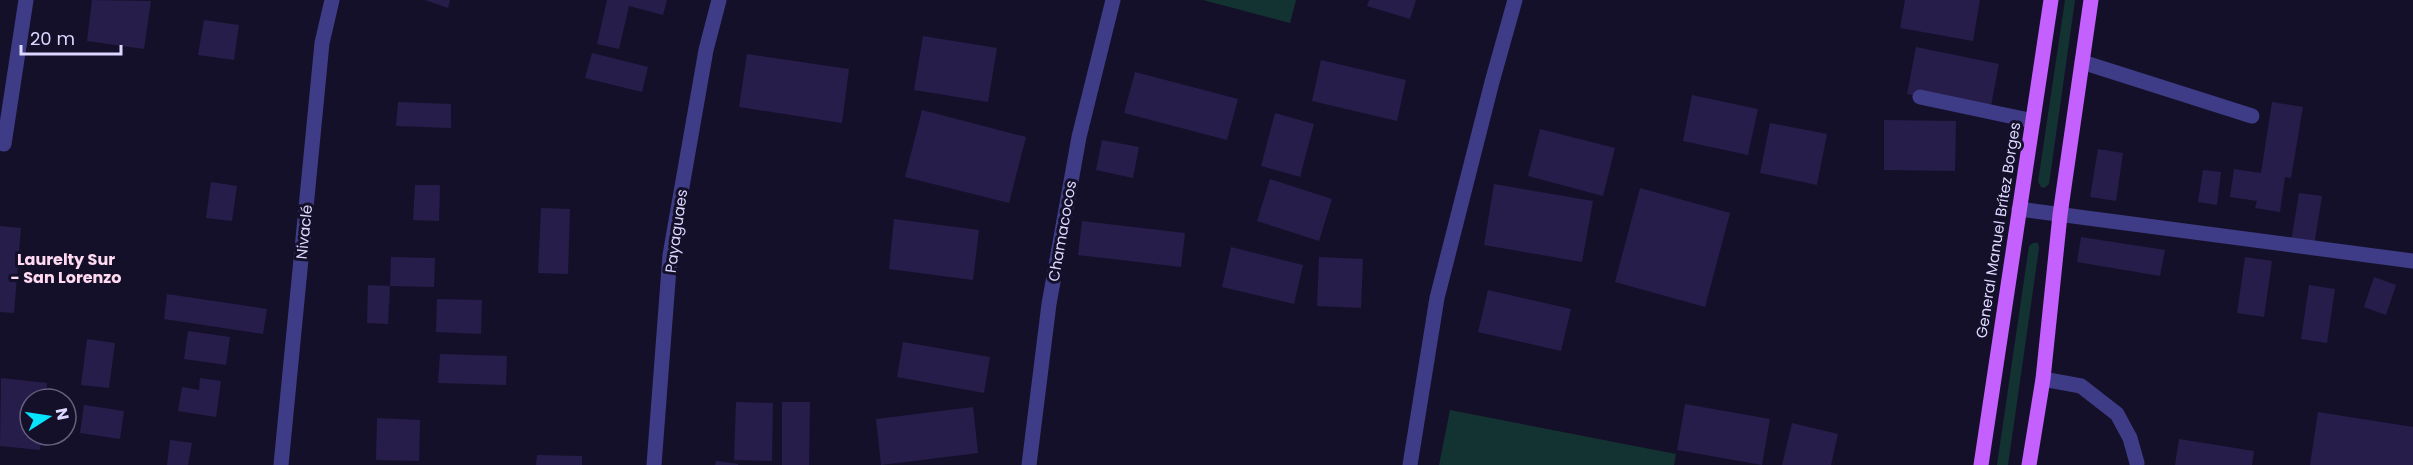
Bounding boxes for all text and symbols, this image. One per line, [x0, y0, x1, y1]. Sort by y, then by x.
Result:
scale bar [21, 18, 122, 56]
text: 20 m [30, 26, 75, 51]
street label: General Manuel Brítez Borges [1971, 120, 2025, 339]
street label: Chamacocos [1043, 179, 1081, 283]
street label: Payaguaes [660, 188, 692, 274]
street label: Nivaclé [291, 204, 317, 260]
district label: Laurelty Sur - San Lorenzo [11, 248, 122, 289]
north arrow [18, 387, 78, 447]
text: N [50, 406, 75, 422]

